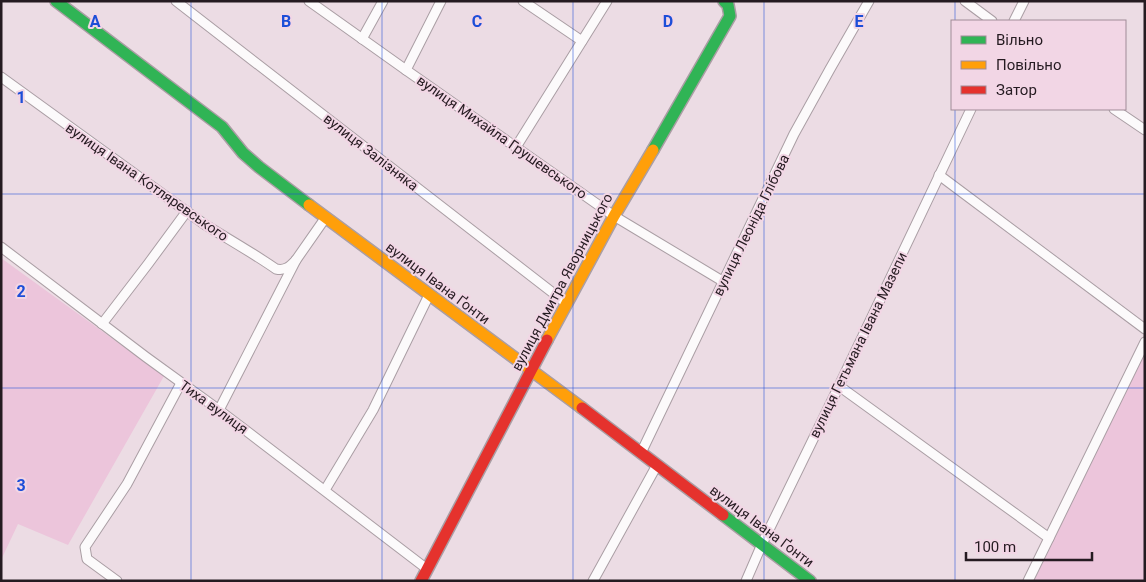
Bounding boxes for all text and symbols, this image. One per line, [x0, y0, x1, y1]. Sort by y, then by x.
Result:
text: A [90, 12, 101, 31]
text: B [281, 12, 291, 31]
text: C [472, 12, 482, 31]
text: D [663, 12, 673, 31]
text: E [855, 12, 864, 31]
legend [951, 20, 1126, 110]
text: Вільно [996, 31, 1043, 49]
text: Повільно [996, 56, 1062, 74]
street label: вулиця Михайла Грушевського [414, 72, 590, 202]
text: Затор [996, 81, 1037, 99]
text: 1 [16, 88, 26, 107]
street label: вулиця Залізняка [321, 110, 421, 194]
street label: вулиця Івана Котляревського [63, 120, 231, 244]
street label: вулиця Леоніда Глібова [710, 152, 792, 298]
street label: вулиця Дмитра Яворницького [508, 191, 616, 373]
street label: вулиця Івана Ґонти [383, 239, 493, 327]
street label: вулиця Гетьмана Івана Мазепи [806, 250, 910, 440]
text: 2 [16, 282, 26, 301]
street label: Тиха вулиця [177, 377, 251, 437]
text: 3 [16, 476, 26, 495]
street label: вулиця Івана Ґонти [707, 482, 817, 570]
scale bar [966, 530, 1092, 562]
text: 100 m [974, 538, 1016, 556]

